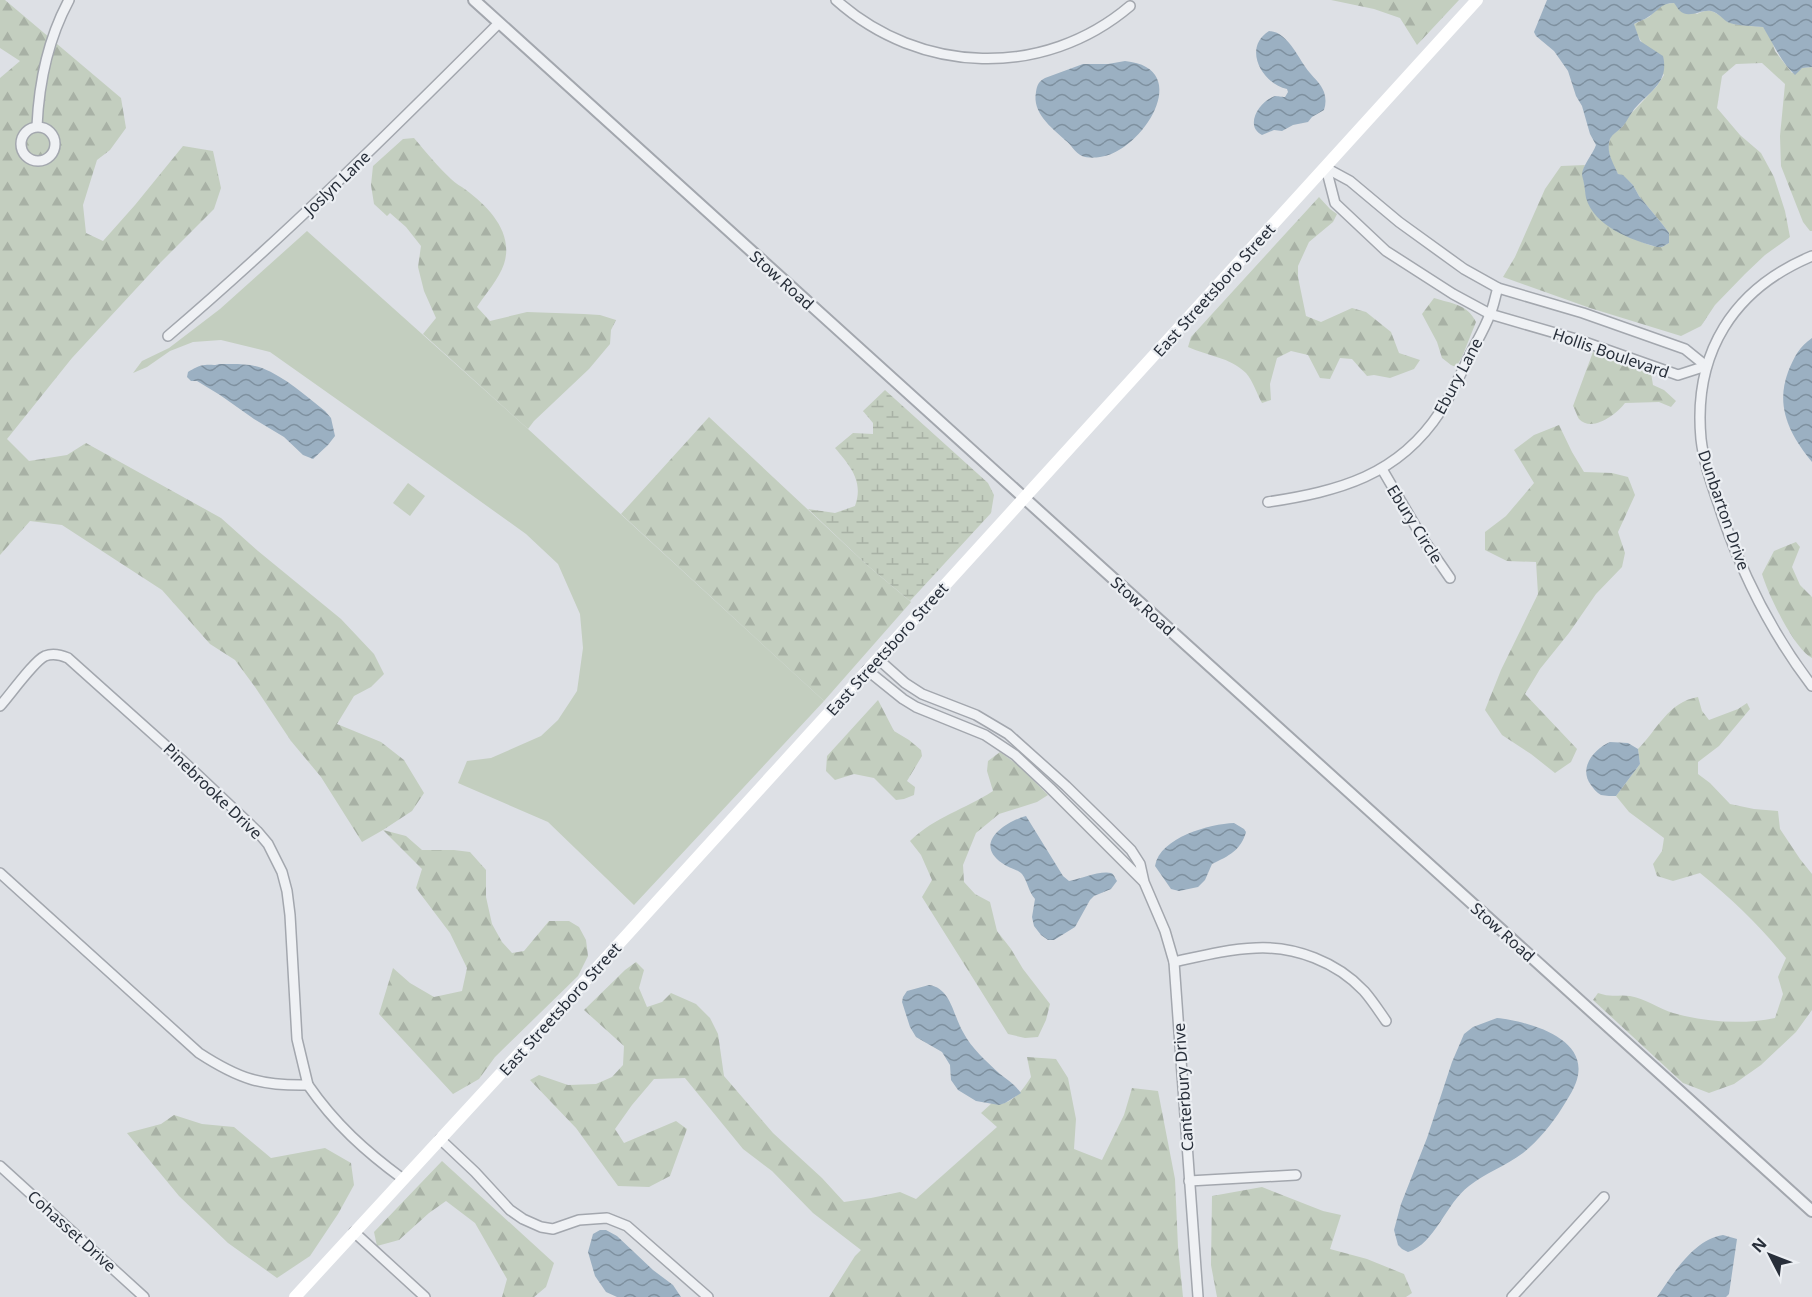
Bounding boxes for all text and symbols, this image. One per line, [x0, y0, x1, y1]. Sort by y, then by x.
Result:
street label: Joslyn Lane [298, 146, 375, 222]
street label: East Streetsboro Street [1148, 219, 1280, 361]
street label: Stow Road [745, 245, 819, 315]
street label: Hollis Boulevard [1550, 323, 1672, 383]
street label: Ebury Lane [1429, 334, 1487, 418]
street label: Dunbarton Drive [1693, 447, 1755, 573]
street label: Ebury Circle [1382, 480, 1448, 568]
street label: Stow Road [1106, 571, 1180, 641]
street label: East Streetsboro Street [821, 578, 953, 720]
street label: Pinebrooke Drive [159, 738, 267, 844]
street label: Stow Road [1466, 897, 1540, 967]
street label: East Streetsboro Street [494, 938, 626, 1080]
street label: Canterbury Drive [1168, 1022, 1198, 1152]
street label: Cohasset Drive [23, 1185, 121, 1277]
north arrow [1740, 1225, 1800, 1285]
text: N [1746, 1233, 1771, 1257]

